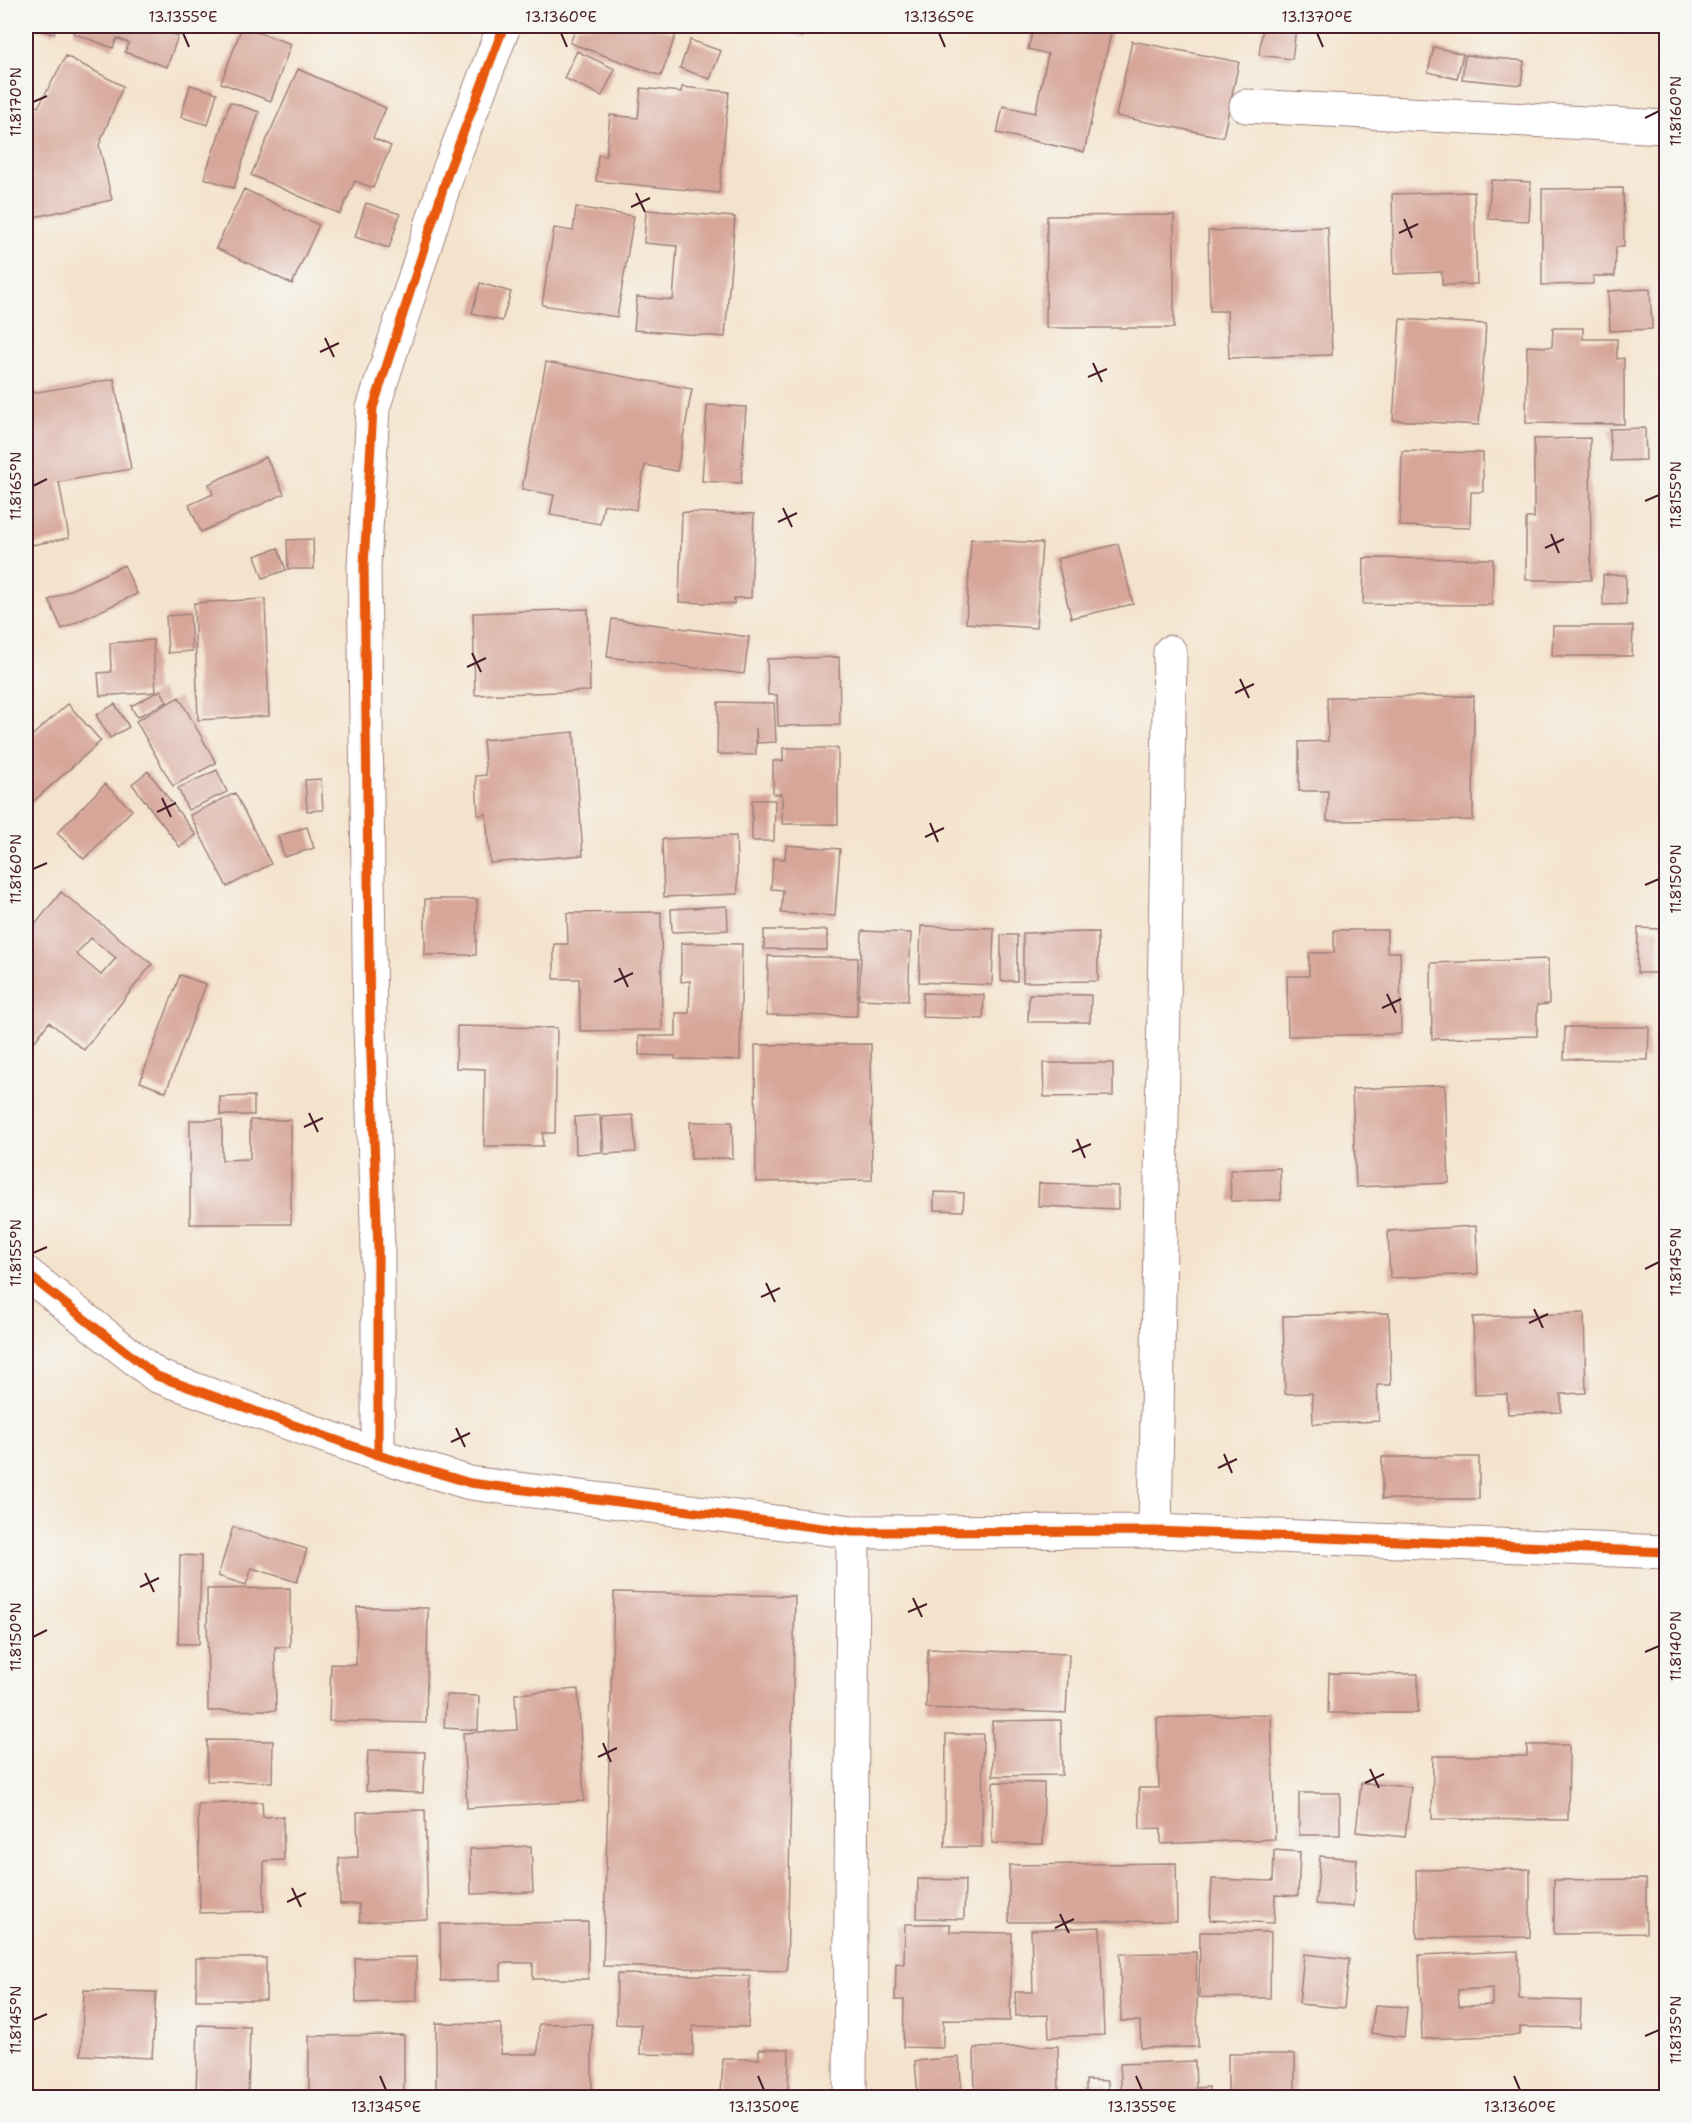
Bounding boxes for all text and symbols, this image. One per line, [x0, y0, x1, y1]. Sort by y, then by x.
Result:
text: 13.1355°E [148, 7, 218, 27]
text: 13.1360°E [525, 7, 597, 27]
text: 13.1365°E [904, 7, 974, 27]
text: 13.1370°E [1282, 7, 1352, 27]
text: 11.8170°N [6, 67, 26, 137]
text: 11.8160°N [1666, 76, 1686, 146]
text: 11.8165°N [6, 452, 26, 520]
text: 11.8155°N [1666, 461, 1686, 529]
text: 11.8160°N [6, 834, 26, 904]
text: 11.8150°N [1666, 844, 1686, 914]
text: 11.8155°N [6, 1219, 26, 1287]
text: 11.8145°N [1666, 1228, 1686, 1296]
text: 11.8150°N [6, 1602, 26, 1672]
text: 11.8140°N [1666, 1611, 1686, 1681]
text: 11.8145°N [6, 1986, 26, 2054]
text: 11.8135°N [1666, 1996, 1686, 2064]
text: 13.1345°E [351, 2097, 421, 2117]
text: 13.1350°E [729, 2097, 799, 2117]
text: 13.1355°E [1107, 2097, 1177, 2117]
text: 13.1360°E [1484, 2097, 1556, 2117]

